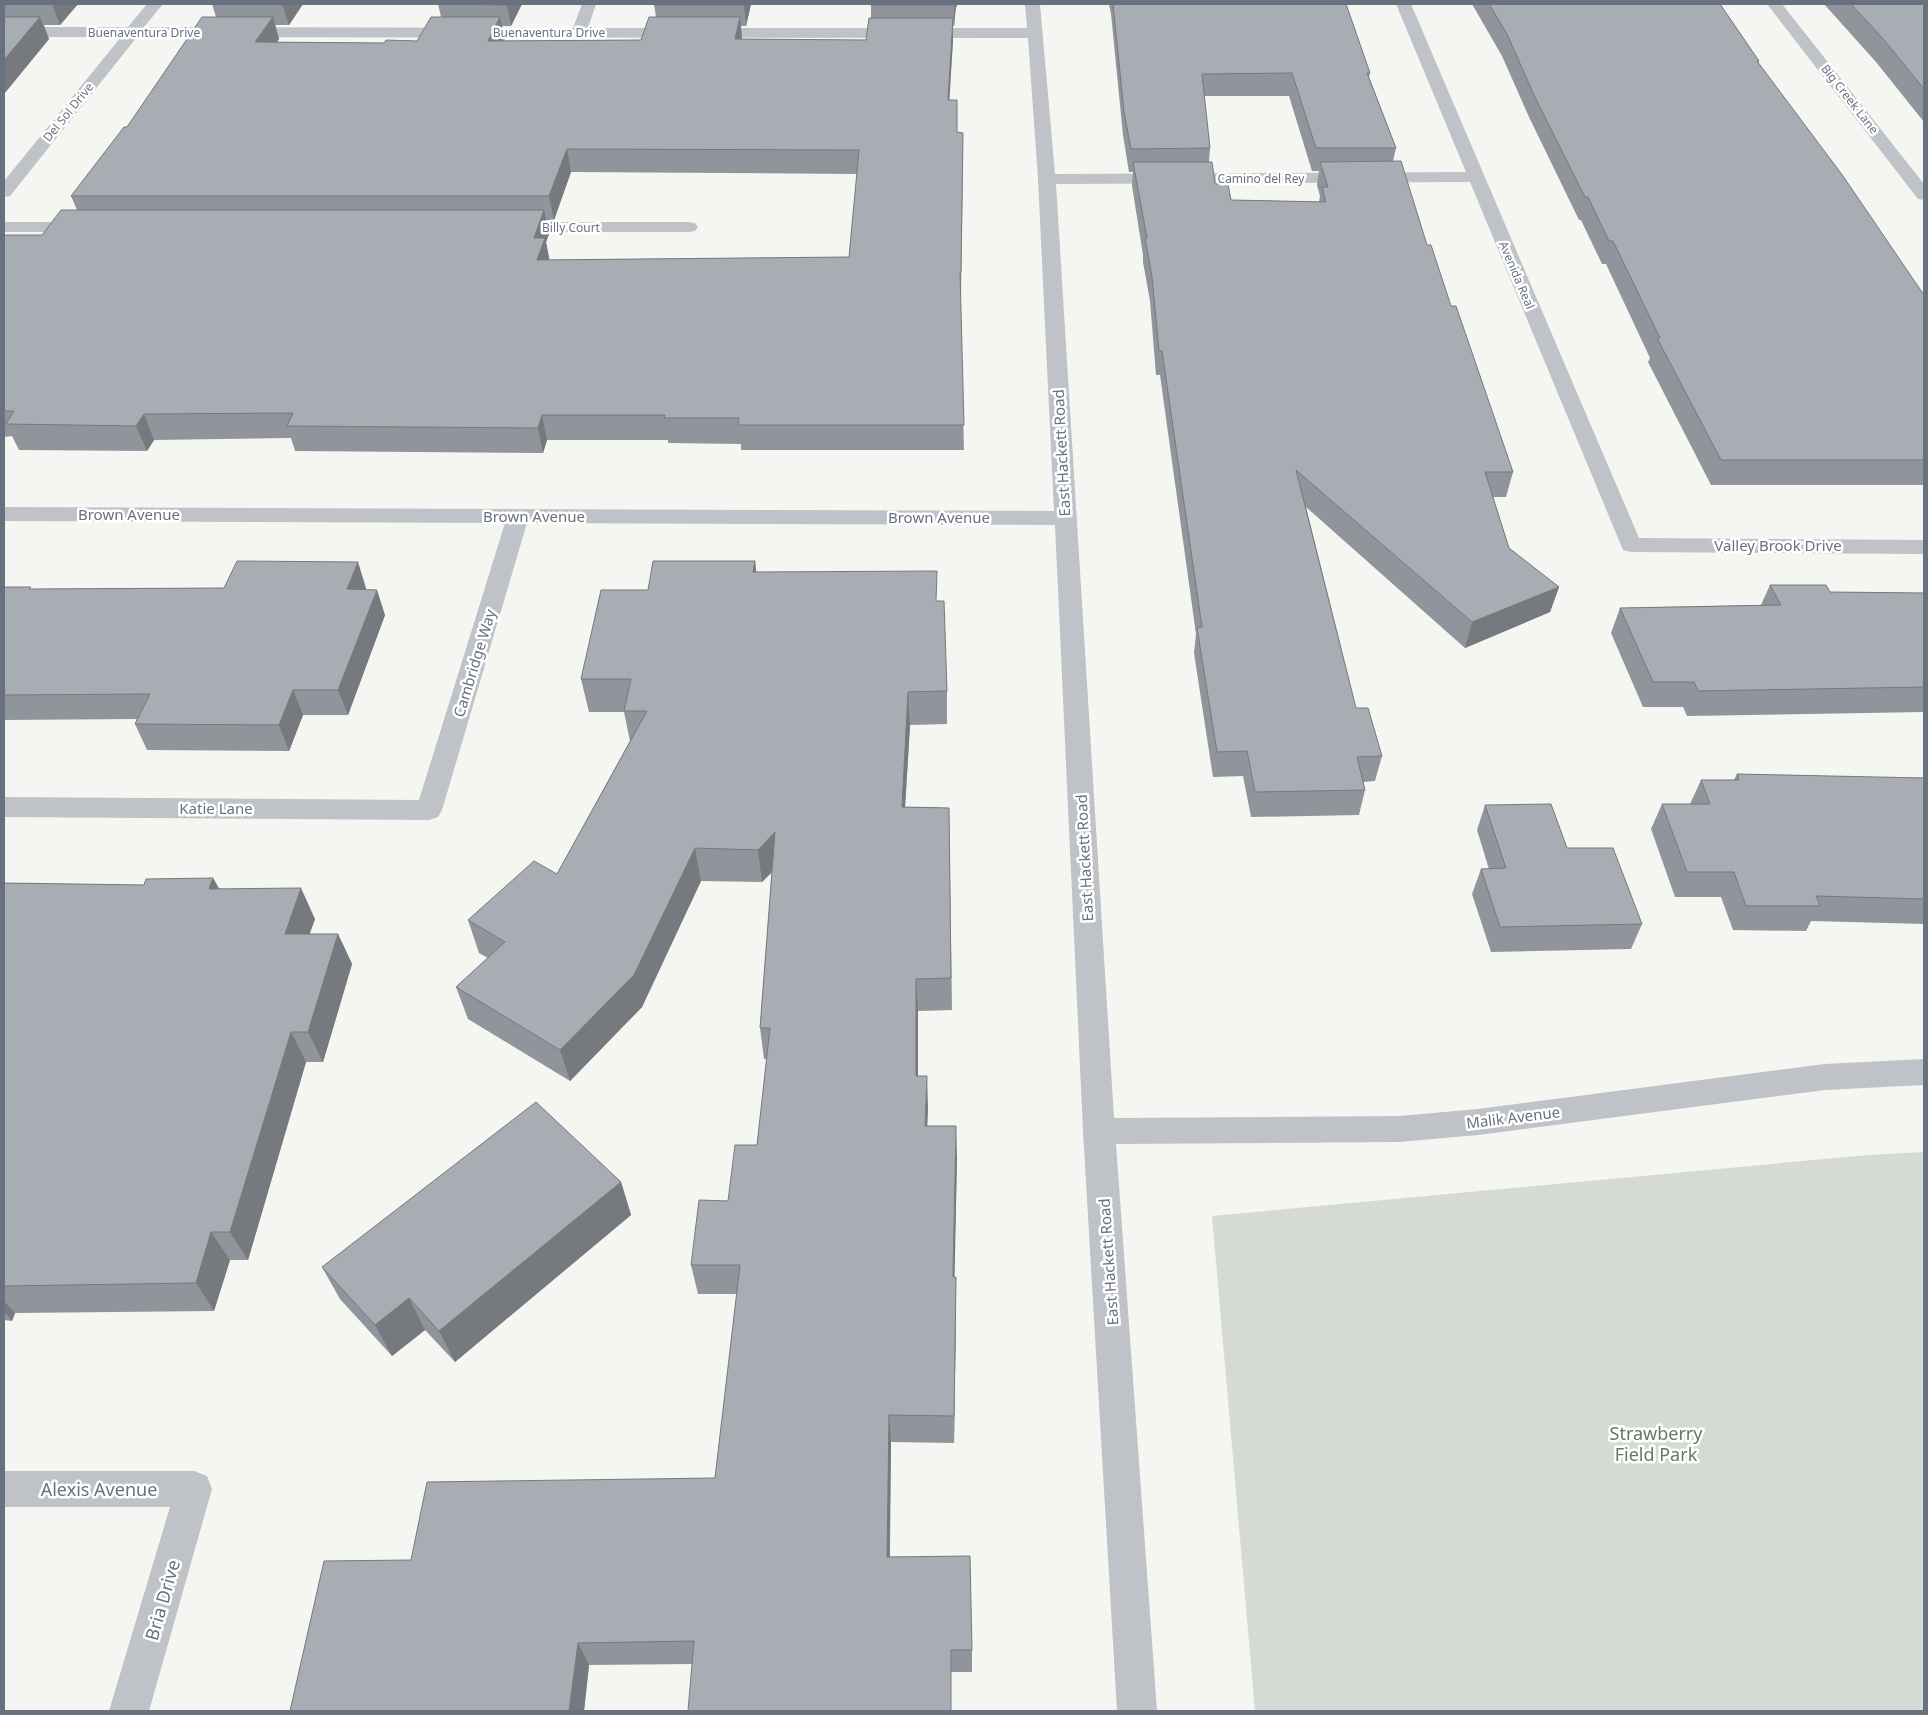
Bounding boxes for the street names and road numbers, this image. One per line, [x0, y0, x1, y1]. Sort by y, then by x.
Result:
street label: Buenaventura Drive [88, 24, 200, 41]
street label: Buenaventura Drive [493, 24, 605, 41]
street label: Big Creek Lane [1817, 61, 1883, 137]
street label: Del Sol Drive [39, 79, 97, 145]
street label: Camino del Rey [1218, 170, 1305, 187]
street label: Billy Court [542, 219, 601, 236]
street label: Avenida Real [1495, 238, 1539, 312]
street label: East Hackett Road [1048, 389, 1074, 517]
street label: Brown Avenue [78, 504, 180, 524]
street label: Brown Avenue [483, 506, 585, 526]
street label: Brown Avenue [888, 507, 990, 527]
street label: Valley Brook Drive [1714, 535, 1842, 555]
street label: Cambridge Way [448, 606, 500, 719]
street label: East Hackett Road [1071, 794, 1097, 922]
street label: Katie Lane [179, 798, 253, 818]
street label: Malik Avenue [1465, 1101, 1561, 1133]
street label: East Hackett Road [1094, 1198, 1122, 1326]
street label: Alexis Avenue [41, 1477, 157, 1501]
street label: Bria Drive [139, 1557, 185, 1643]

